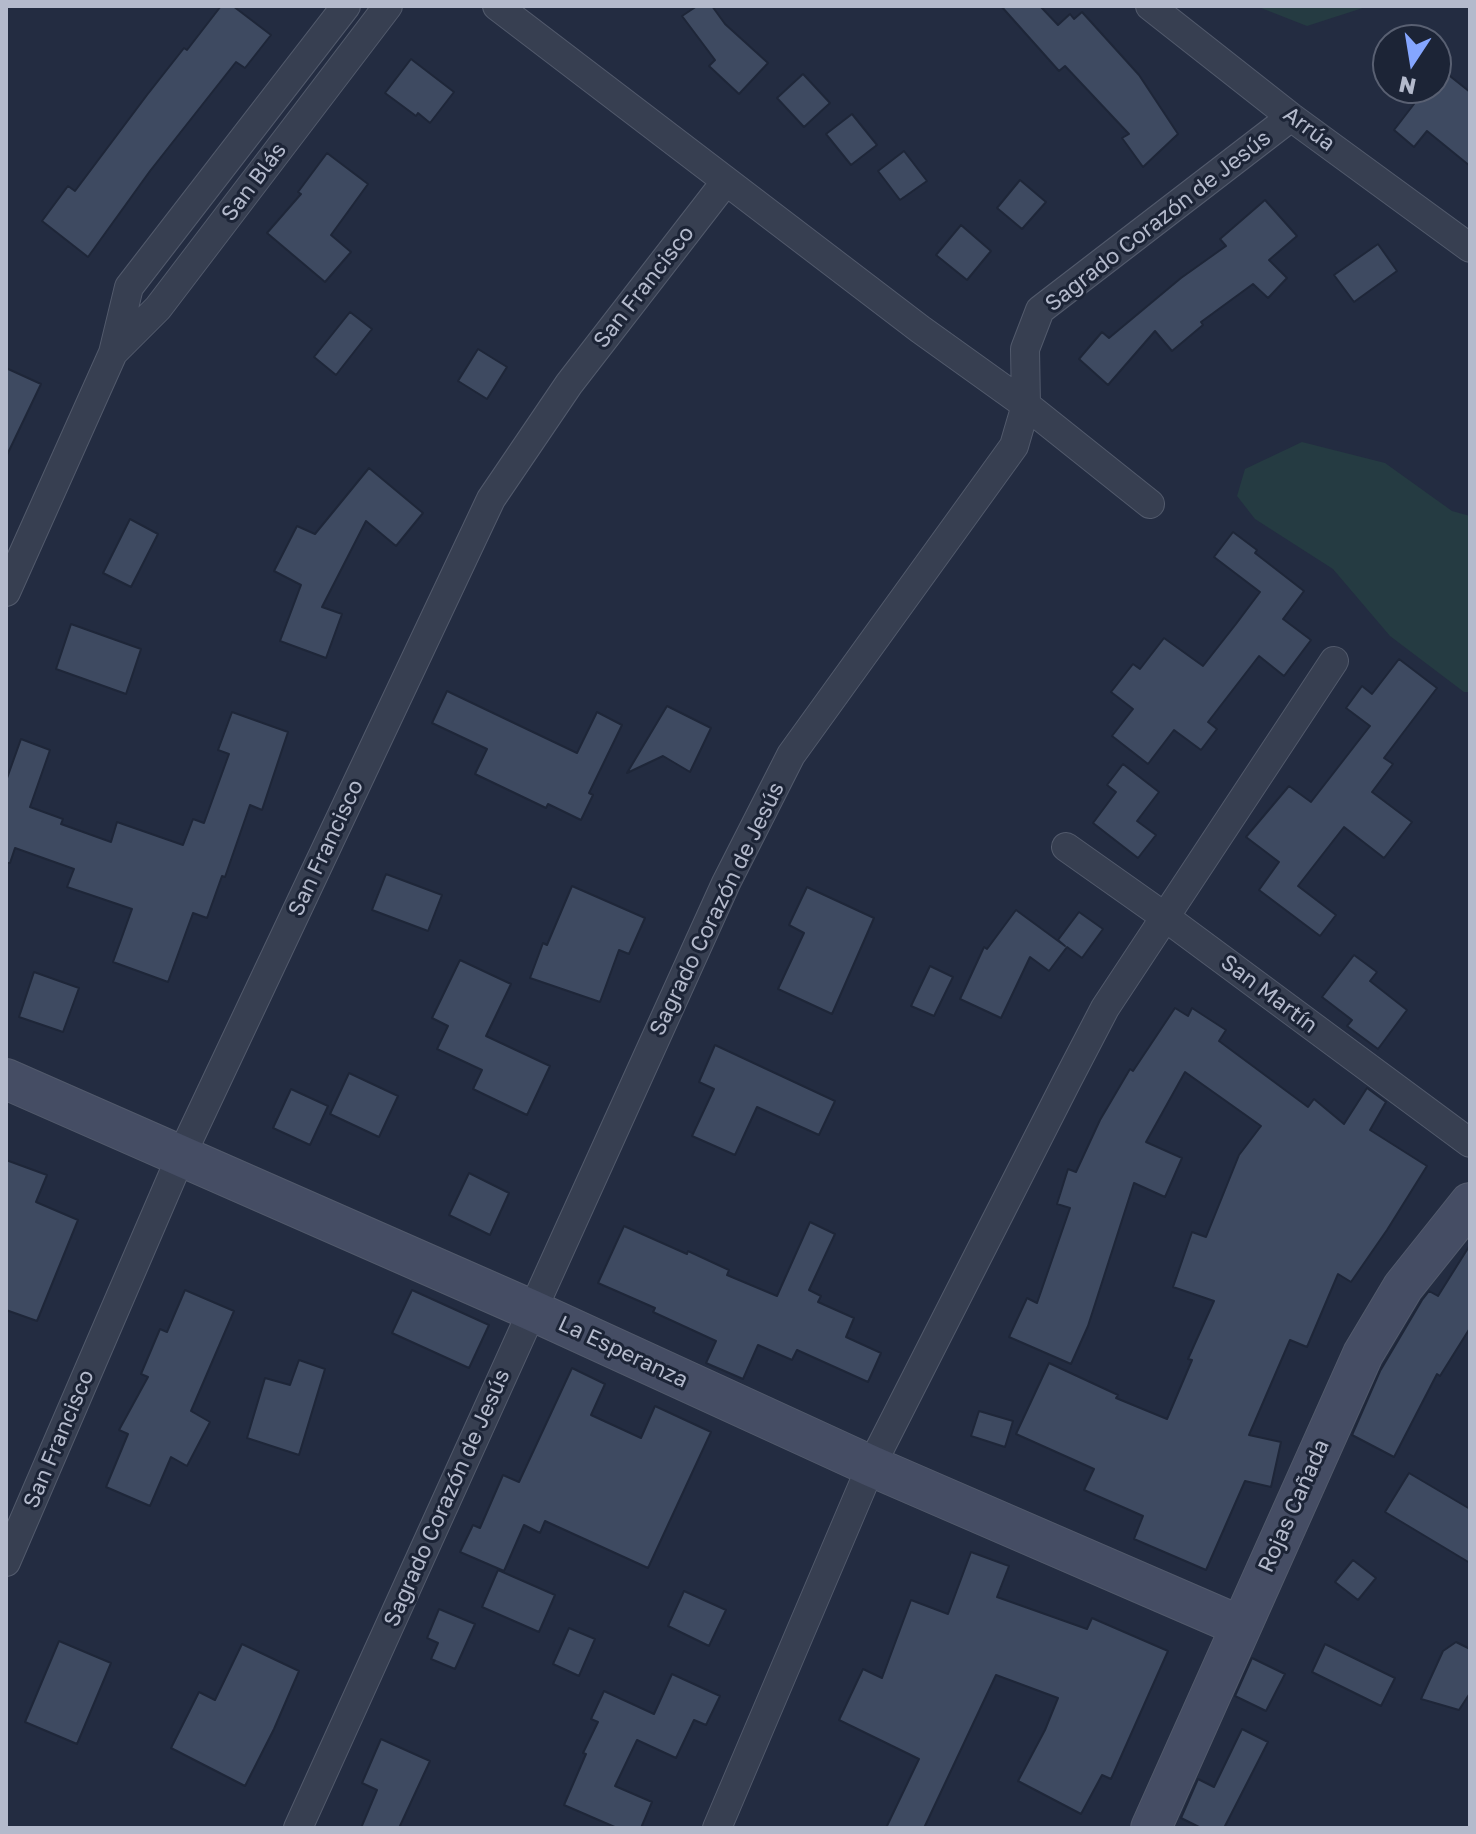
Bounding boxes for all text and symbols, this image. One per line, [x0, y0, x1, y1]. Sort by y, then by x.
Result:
north arrow [1372, 24, 1452, 104]
text: N [1396, 71, 1418, 101]
street label: Arrúa [1278, 101, 1340, 157]
street label: Sagrado Corazón de Jesús [1040, 125, 1276, 317]
street label: San Blás [216, 138, 292, 226]
street label: San Francisco [588, 221, 700, 353]
street label: San Francisco [283, 775, 369, 921]
street label: Sagrado Corazón de Jesús [644, 778, 790, 1040]
street label: San Martín [1215, 949, 1323, 1039]
street label: La Esperanza [554, 1310, 692, 1394]
street label: Sagrado Corazón de Jesús [378, 1365, 516, 1631]
street label: San Francisco [18, 1366, 100, 1512]
street label: Rojas Cañada [1253, 1435, 1335, 1577]

